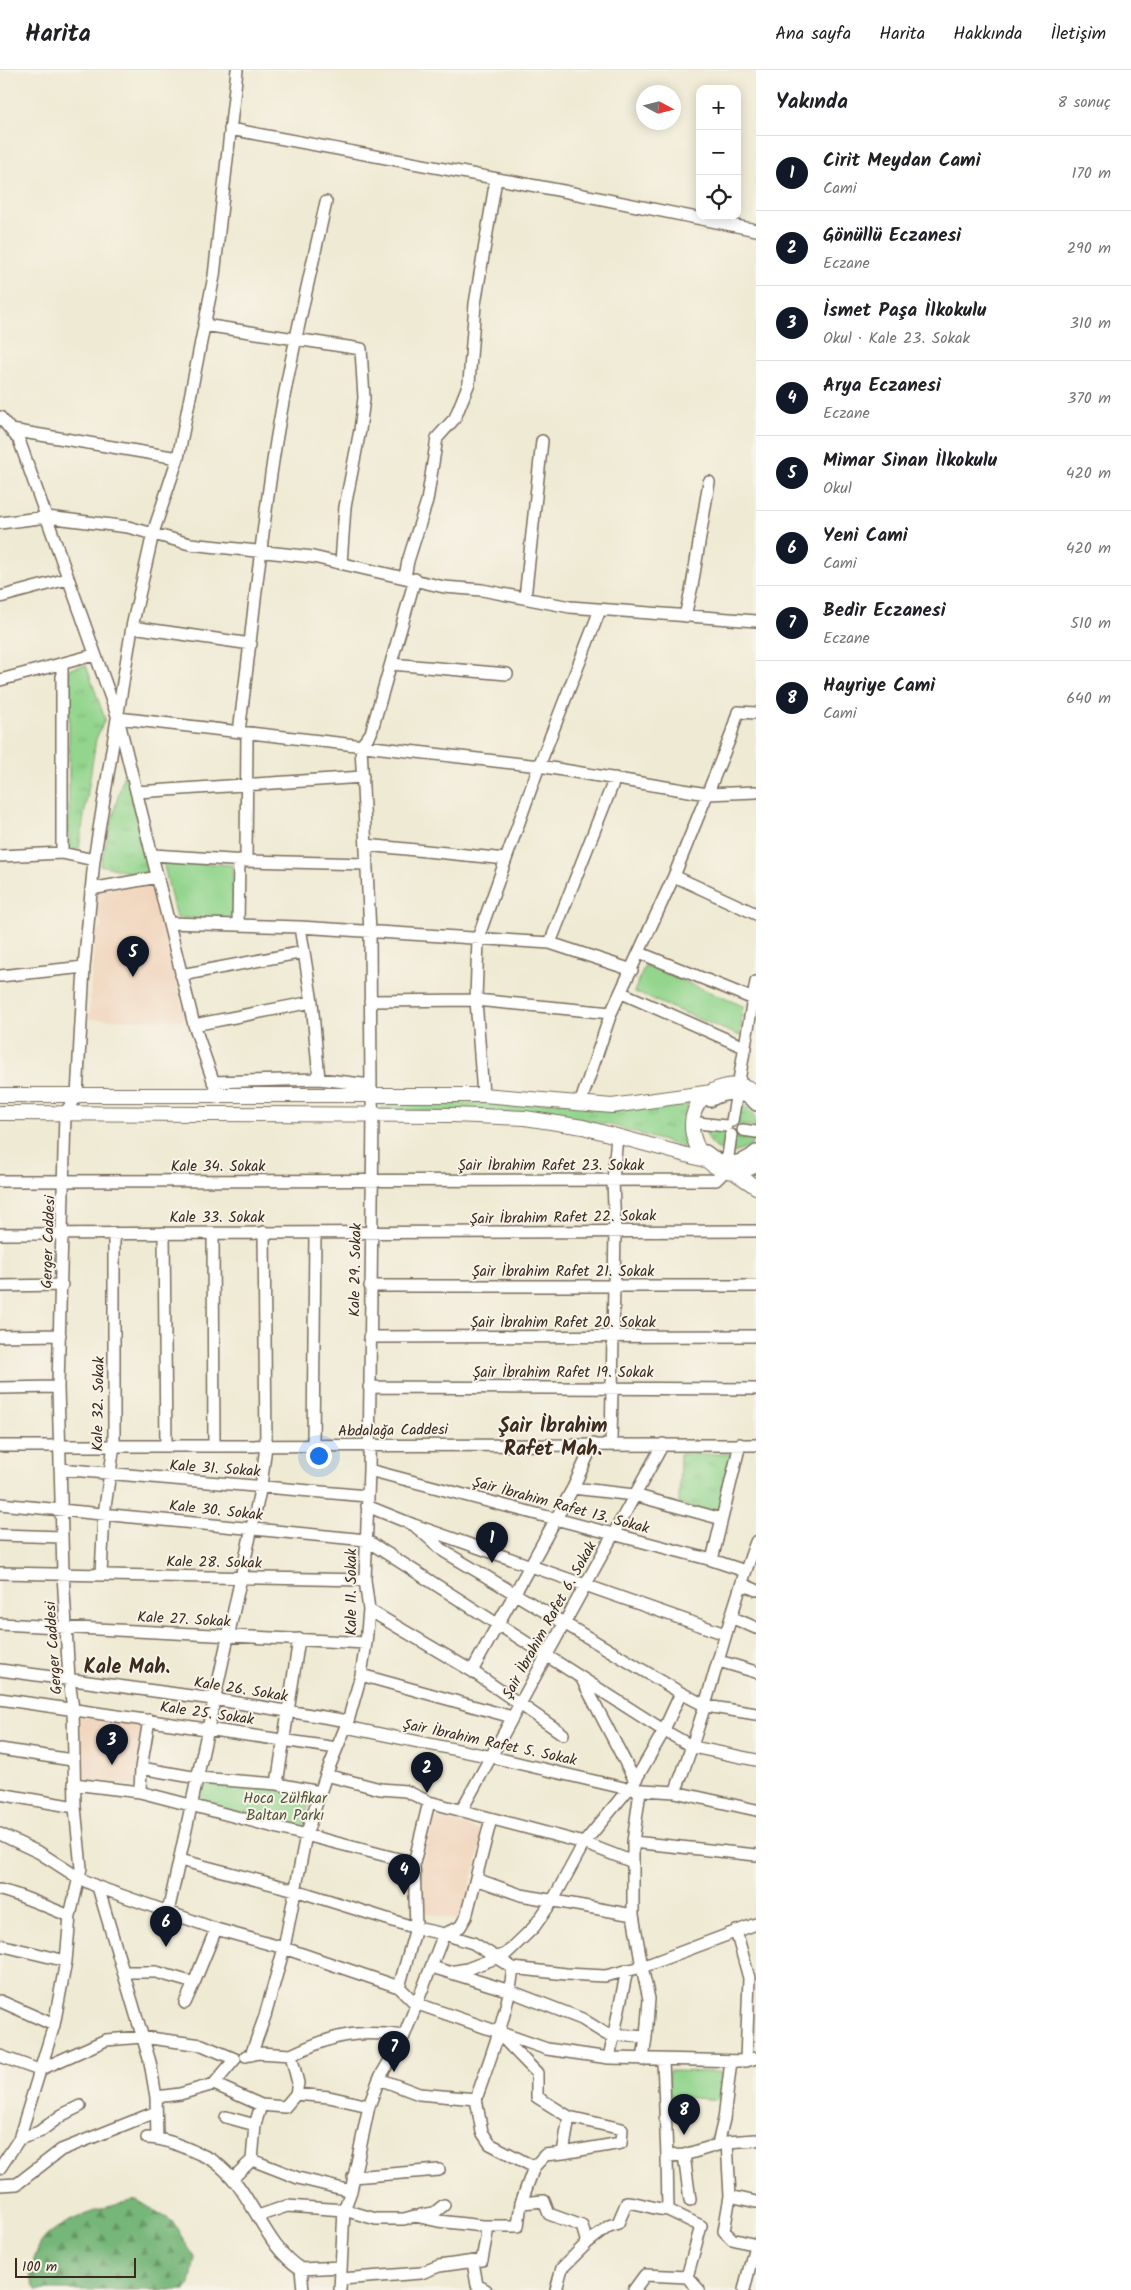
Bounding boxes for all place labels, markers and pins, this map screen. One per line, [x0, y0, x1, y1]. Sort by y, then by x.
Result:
pin: 5 [117, 936, 149, 977]
pin: 1 [476, 1522, 508, 1563]
pin: 3 [96, 1724, 128, 1765]
pin: 2 [411, 1752, 443, 1793]
pin: 4 [388, 1854, 420, 1895]
pin: 6 [150, 1906, 182, 1947]
pin: 7 [378, 2031, 410, 2072]
pin: 8 [668, 2094, 700, 2135]

